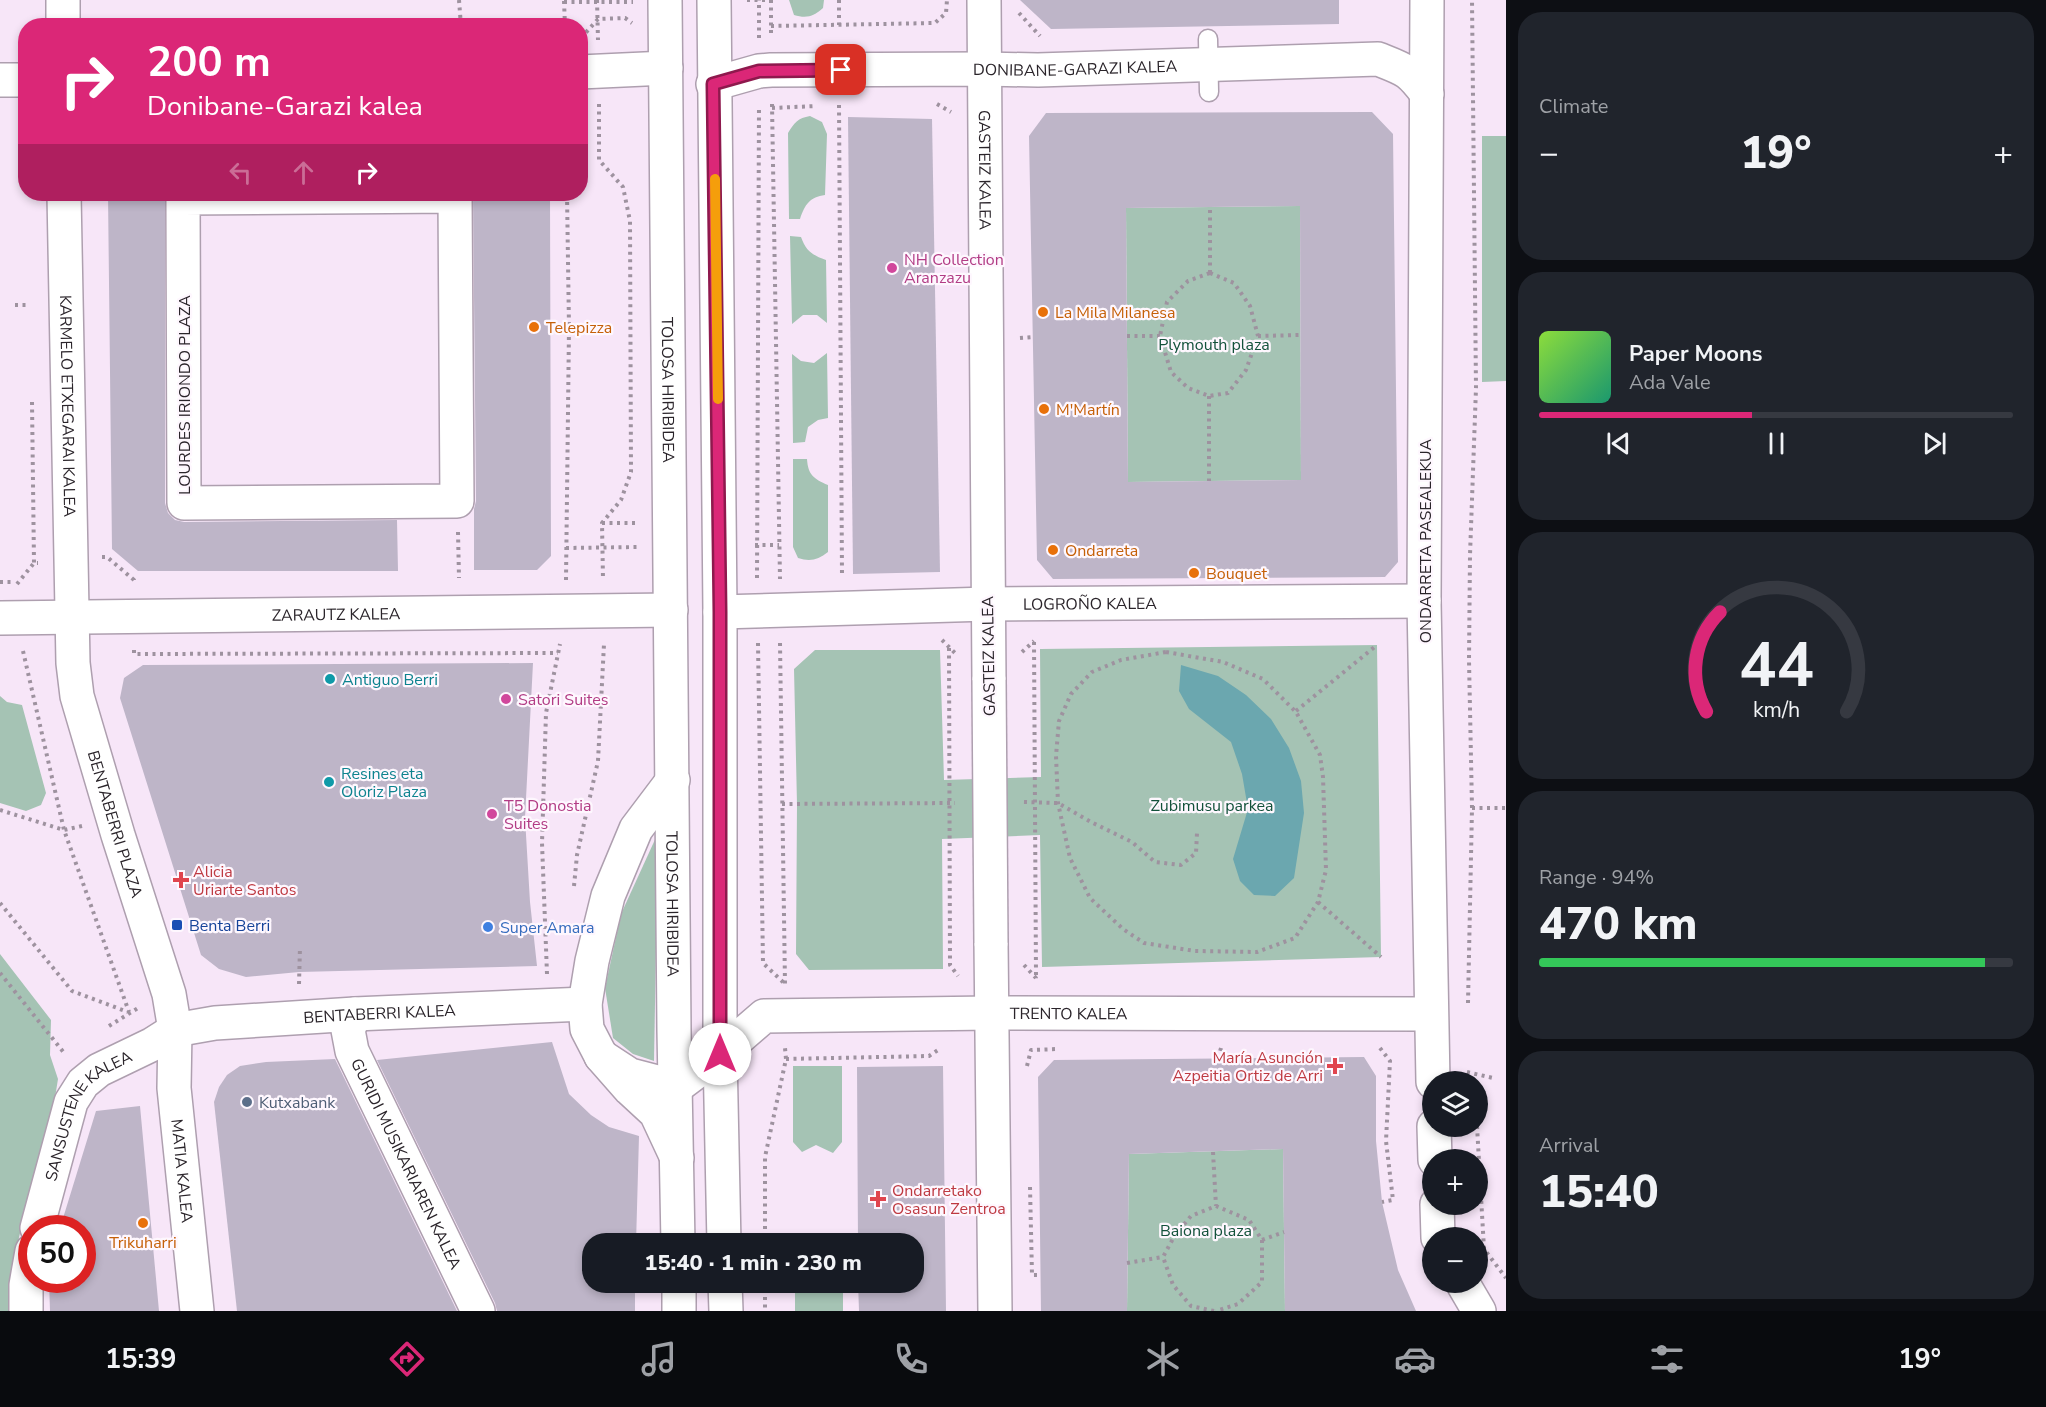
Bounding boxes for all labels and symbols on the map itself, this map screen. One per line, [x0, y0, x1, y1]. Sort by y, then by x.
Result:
pin [815, 44, 866, 95]
street label: DONIBANE-GARAZI KALEA [973, 55, 1178, 82]
street label: GASTEIZ KALEA [973, 110, 996, 230]
place label: NH Collection Aranzazu [904, 249, 1004, 289]
marker: NH Collection Aranzazu [885, 261, 899, 275]
street label: KARMELO ETXEGARAI KALEA [54, 295, 80, 518]
street label: LOURDES IRIONDO PLAZA [174, 295, 196, 495]
place label: La Mila Milanesa [1055, 302, 1175, 324]
marker: La Mila Milanesa [1036, 305, 1050, 319]
place label: Telepizza [546, 317, 612, 339]
street label: TOLOSA HIRIBIDEA [656, 317, 679, 463]
marker: Telepizza [527, 320, 541, 334]
park label: Plymouth plaza [1158, 334, 1270, 356]
place label: M'Martín [1056, 399, 1120, 421]
marker: M'Martín [1037, 402, 1051, 416]
street label: ONDARRETA PASEALEKUA [1415, 438, 1437, 643]
place label: Ondarreta [1065, 540, 1138, 562]
marker: Ondarreta [1046, 543, 1060, 557]
place label: Bouquet [1206, 563, 1267, 585]
marker: Bouquet [1187, 566, 1201, 580]
street label: LOGROÑO KALEA [1023, 593, 1157, 616]
street label: GASTEIZ KALEA [977, 595, 1001, 716]
street label: ZARAUTZ KALEA [272, 603, 401, 627]
place label: Antiguo Berri [342, 669, 438, 691]
marker: Antiguo Berri [323, 672, 337, 686]
place label: Satori Suites [518, 689, 609, 711]
marker: Satori Suites [499, 692, 513, 706]
street label: BENTABERRI PLAZA [82, 748, 148, 901]
place label: Resines eta Oloriz Plaza [341, 763, 427, 803]
marker: Resines eta Oloriz Plaza [322, 775, 336, 789]
place label: T5 Donostia Suites [504, 795, 592, 835]
park label: Zubimusu parkea [1150, 795, 1274, 817]
marker: T5 Donostia Suites [485, 807, 499, 821]
street label: TOLOSA HIRIBIDEA [660, 831, 684, 977]
place label: Alicia Uriarte Santos [193, 861, 296, 901]
marker: Alicia Uriarte Santos [174, 873, 188, 887]
place label: Benta Berri [189, 915, 270, 937]
place label: Super Amara [500, 917, 594, 939]
marker: Benta Berri [170, 918, 184, 932]
marker: Super Amara [481, 920, 495, 934]
street label: BENTABERRI KALEA [303, 1000, 457, 1029]
street label: TRENTO KALEA [1010, 1003, 1128, 1025]
position arrow [688, 1022, 752, 1086]
street label: SANSUSTENE KALEA [40, 1046, 136, 1184]
place label: María Asunción Azpeitia Ortiz de Arri [1172, 1047, 1323, 1087]
street label: GURIDI MUSIKARIAREN KALEA [345, 1055, 466, 1274]
marker: María Asunción Azpeitia Ortiz de Arri [1328, 1059, 1342, 1073]
place label: Kutxabank [259, 1092, 336, 1114]
marker: Kutxabank [240, 1095, 254, 1109]
street label: MATIA KALEA [165, 1118, 198, 1224]
place label: Ondarretako Osasun Zentroa [892, 1180, 1006, 1220]
marker: Ondarretako Osasun Zentroa [869, 1190, 887, 1208]
speed limit sign: 50 [18, 1215, 96, 1293]
marker: Trikuharri [136, 1216, 150, 1230]
park label: Baiona plaza [1160, 1220, 1252, 1242]
place label: Trikuharri [109, 1232, 177, 1254]

